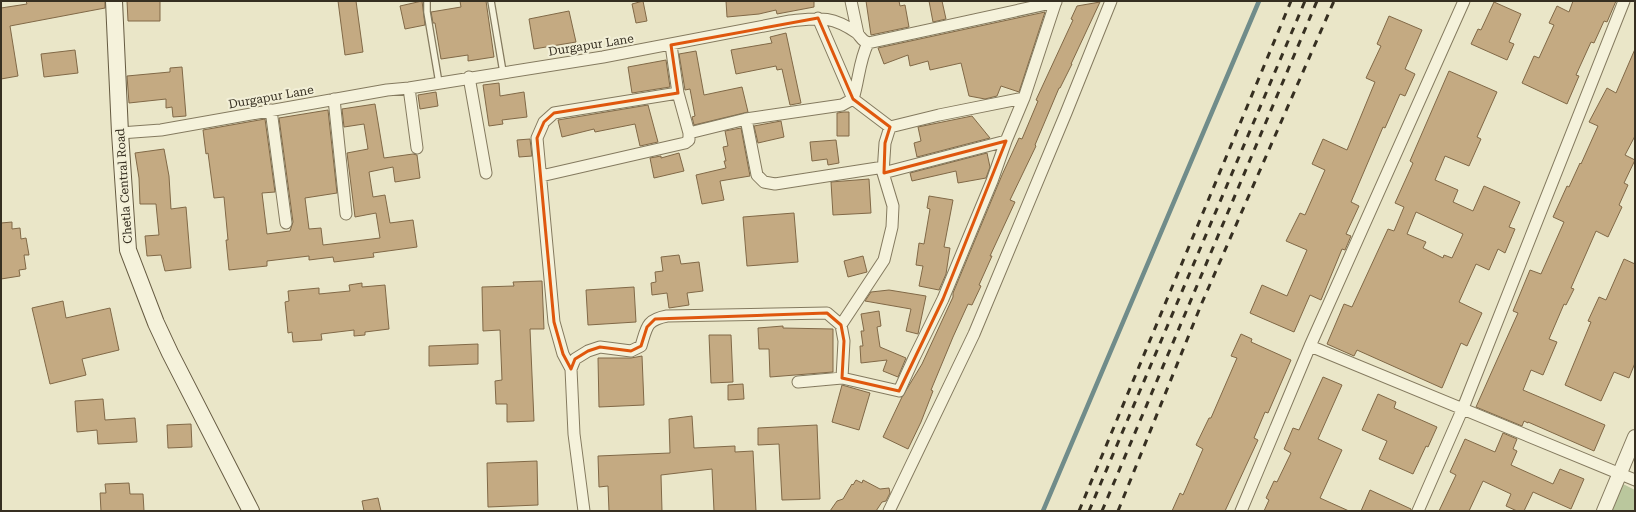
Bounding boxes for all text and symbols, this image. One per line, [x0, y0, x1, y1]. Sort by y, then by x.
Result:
street label: Durgapur Lane [547, 31, 635, 59]
street label: Durgapur Lane [227, 83, 315, 111]
street label: Chetla Central Road [113, 128, 135, 244]

